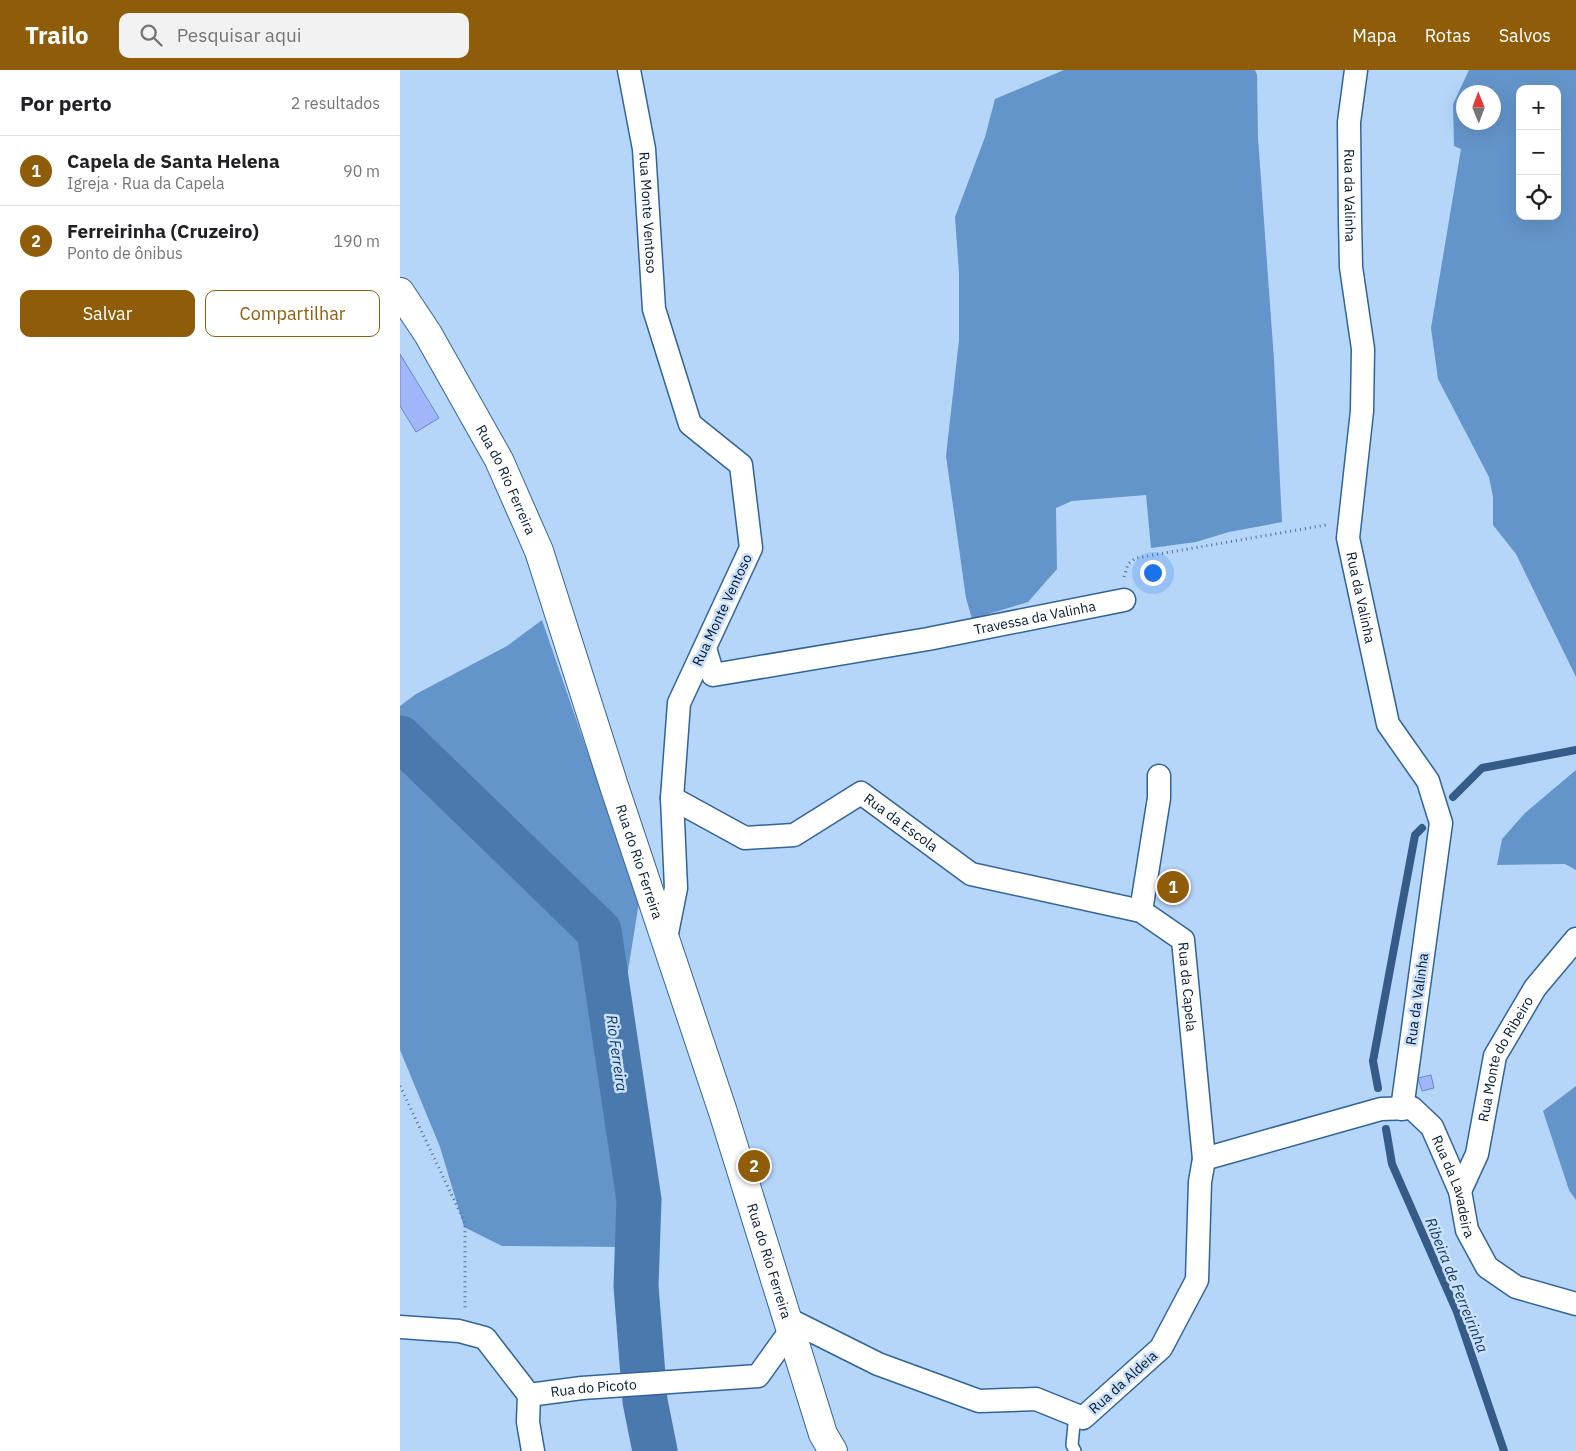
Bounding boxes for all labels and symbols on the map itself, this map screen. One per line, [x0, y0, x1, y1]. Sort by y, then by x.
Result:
north arrow [1456, 85, 1501, 130]
street label: Rua da Valinha [1340, 149, 1359, 243]
street label: Rua Monte Ventoso [635, 151, 661, 274]
street label: Rua do Rio Ferreira [472, 422, 540, 538]
street label: Rua da Valinha [1342, 550, 1379, 645]
street label: Rua Monte Ventoso [688, 551, 756, 669]
your location [1140, 560, 1166, 586]
street label: Travessa da Valinha [972, 597, 1098, 639]
street label: Rua da Escola [860, 789, 942, 856]
street label: Rua do Rio Ferreira [612, 802, 667, 922]
pin: 1 [1157, 868, 1189, 906]
street label: Rua da Capela [1174, 941, 1201, 1033]
street label: Rua da Valinha [1402, 951, 1432, 1046]
street label: Rua Monte do Ribeiro [1474, 993, 1537, 1123]
water label: Rio Ferreira [602, 1014, 632, 1093]
street label: Rua da Lavadeira [1428, 1132, 1479, 1241]
pin: 2 [738, 1147, 770, 1185]
street label: Rua do Rio Ferreira [743, 1201, 796, 1321]
water label: Ribeira de Ferreirinha [1421, 1215, 1493, 1356]
street label: Rua da Aldeia [1085, 1346, 1161, 1418]
street label: Rua do Picoto [549, 1375, 637, 1401]

